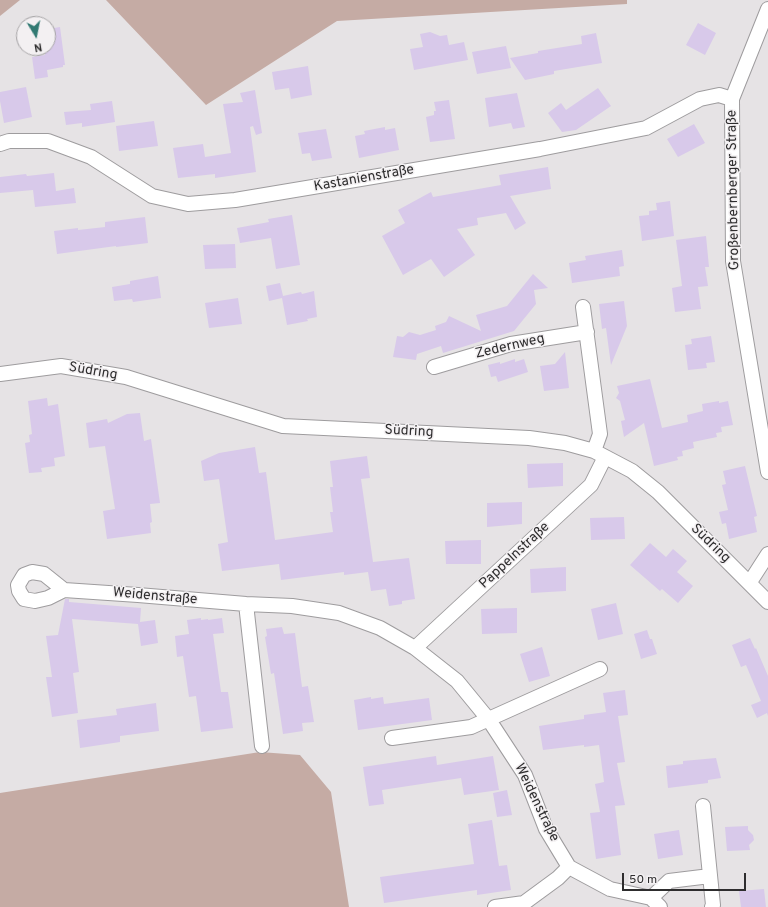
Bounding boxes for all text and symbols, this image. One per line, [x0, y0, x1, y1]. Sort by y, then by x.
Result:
north arrow [16, 16, 56, 56]
text: N [33, 39, 43, 54]
street label: Großenbernberger Straße [724, 110, 744, 270]
street label: Kastanienstraße [313, 162, 415, 196]
street label: Zedernweg [474, 331, 546, 363]
street label: Südring [67, 359, 119, 385]
street label: Südring [384, 422, 434, 442]
street label: Pappelnstraße [476, 519, 554, 593]
street label: Südring [687, 521, 733, 567]
street label: Weidenstraße [112, 585, 198, 609]
street label: Weidenstraße [510, 761, 562, 845]
scale bar [624, 865, 748, 891]
text: 50 m [629, 872, 657, 888]

